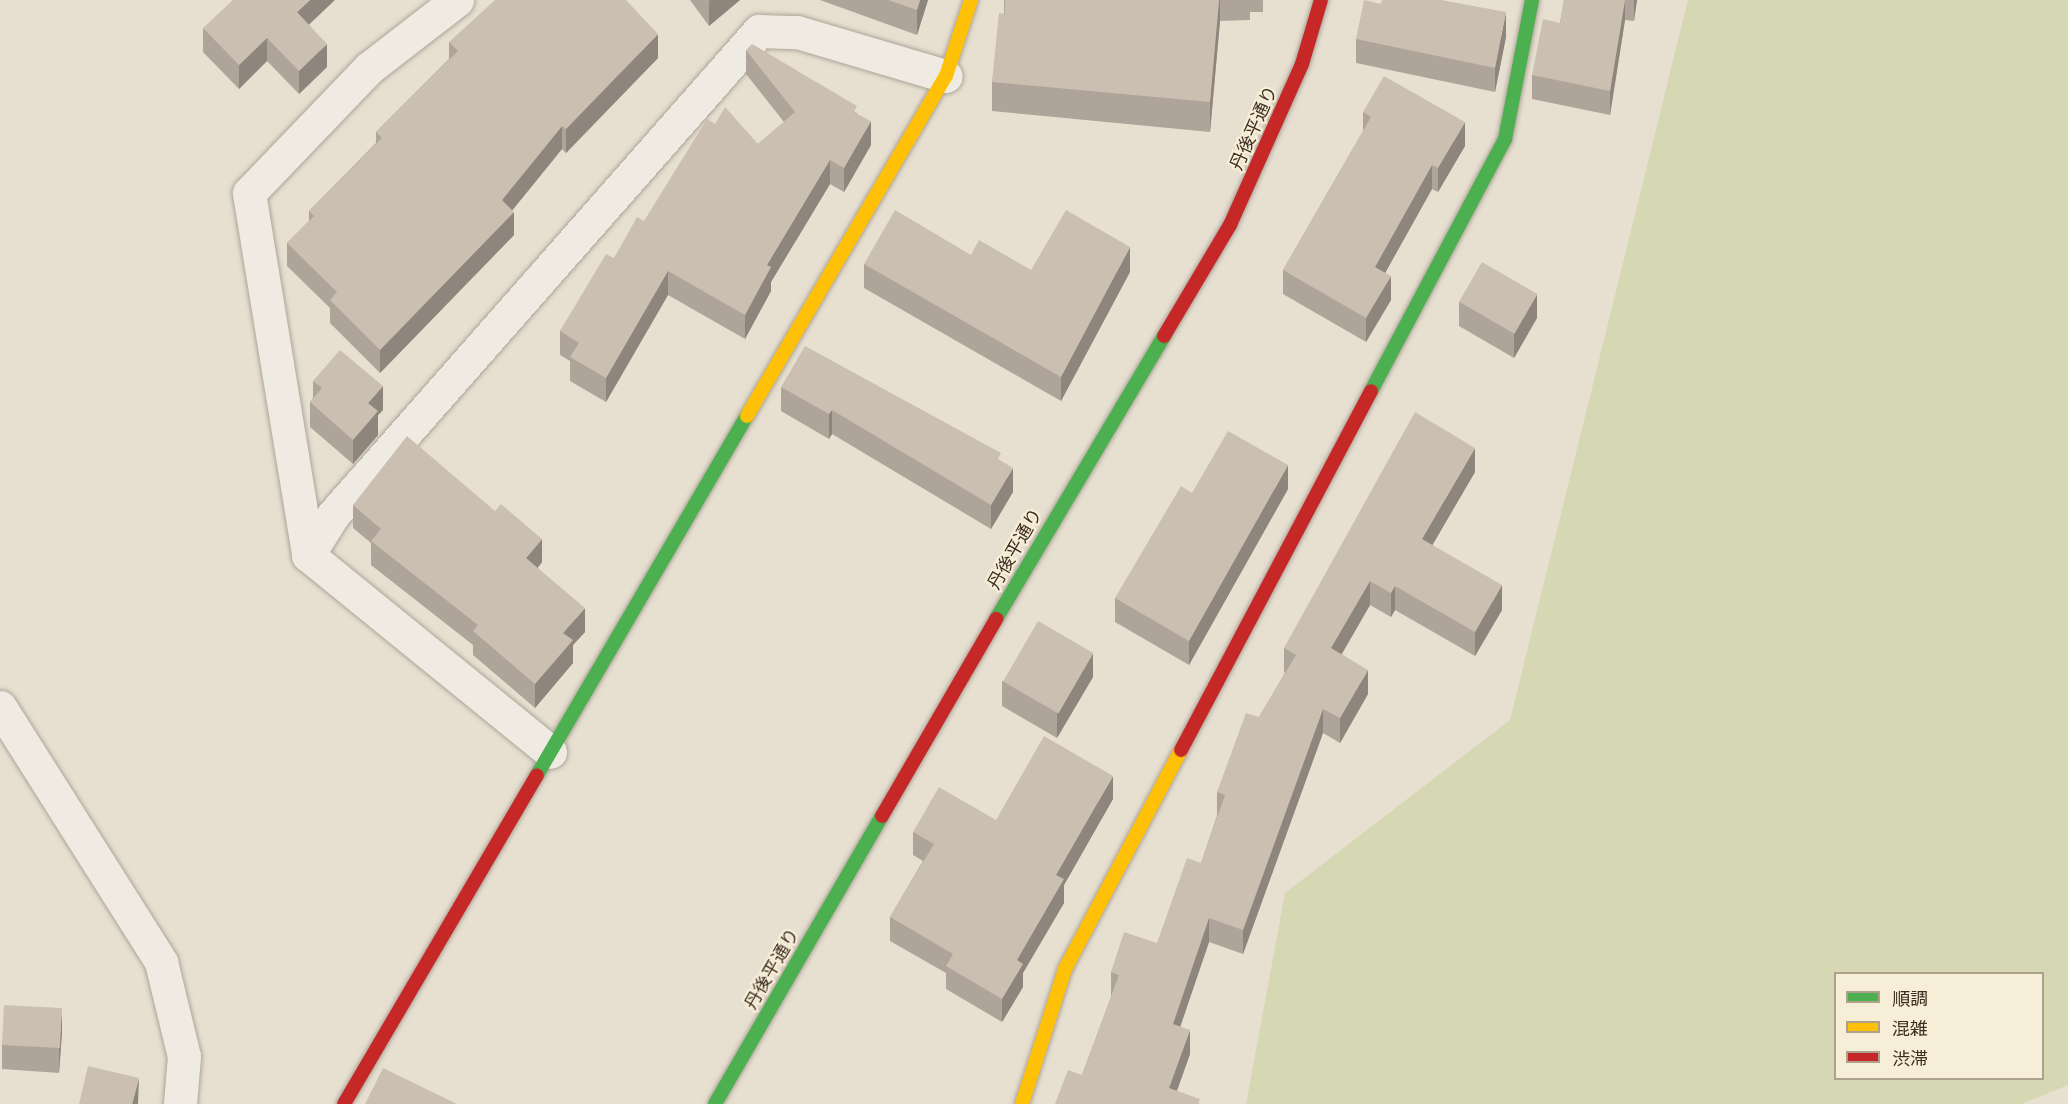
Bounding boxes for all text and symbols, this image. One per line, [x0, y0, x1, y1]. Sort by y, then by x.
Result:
street label: 丹後平通り [1226, 82, 1282, 174]
street label: 丹後平通り [983, 505, 1047, 593]
street label: 丹後平通り [740, 925, 804, 1013]
legend [1834, 972, 2044, 1080]
text: 順調 [1892, 986, 1928, 1011]
text: 混雑 [1892, 1016, 1928, 1041]
text: 渋滞 [1892, 1046, 1928, 1071]

